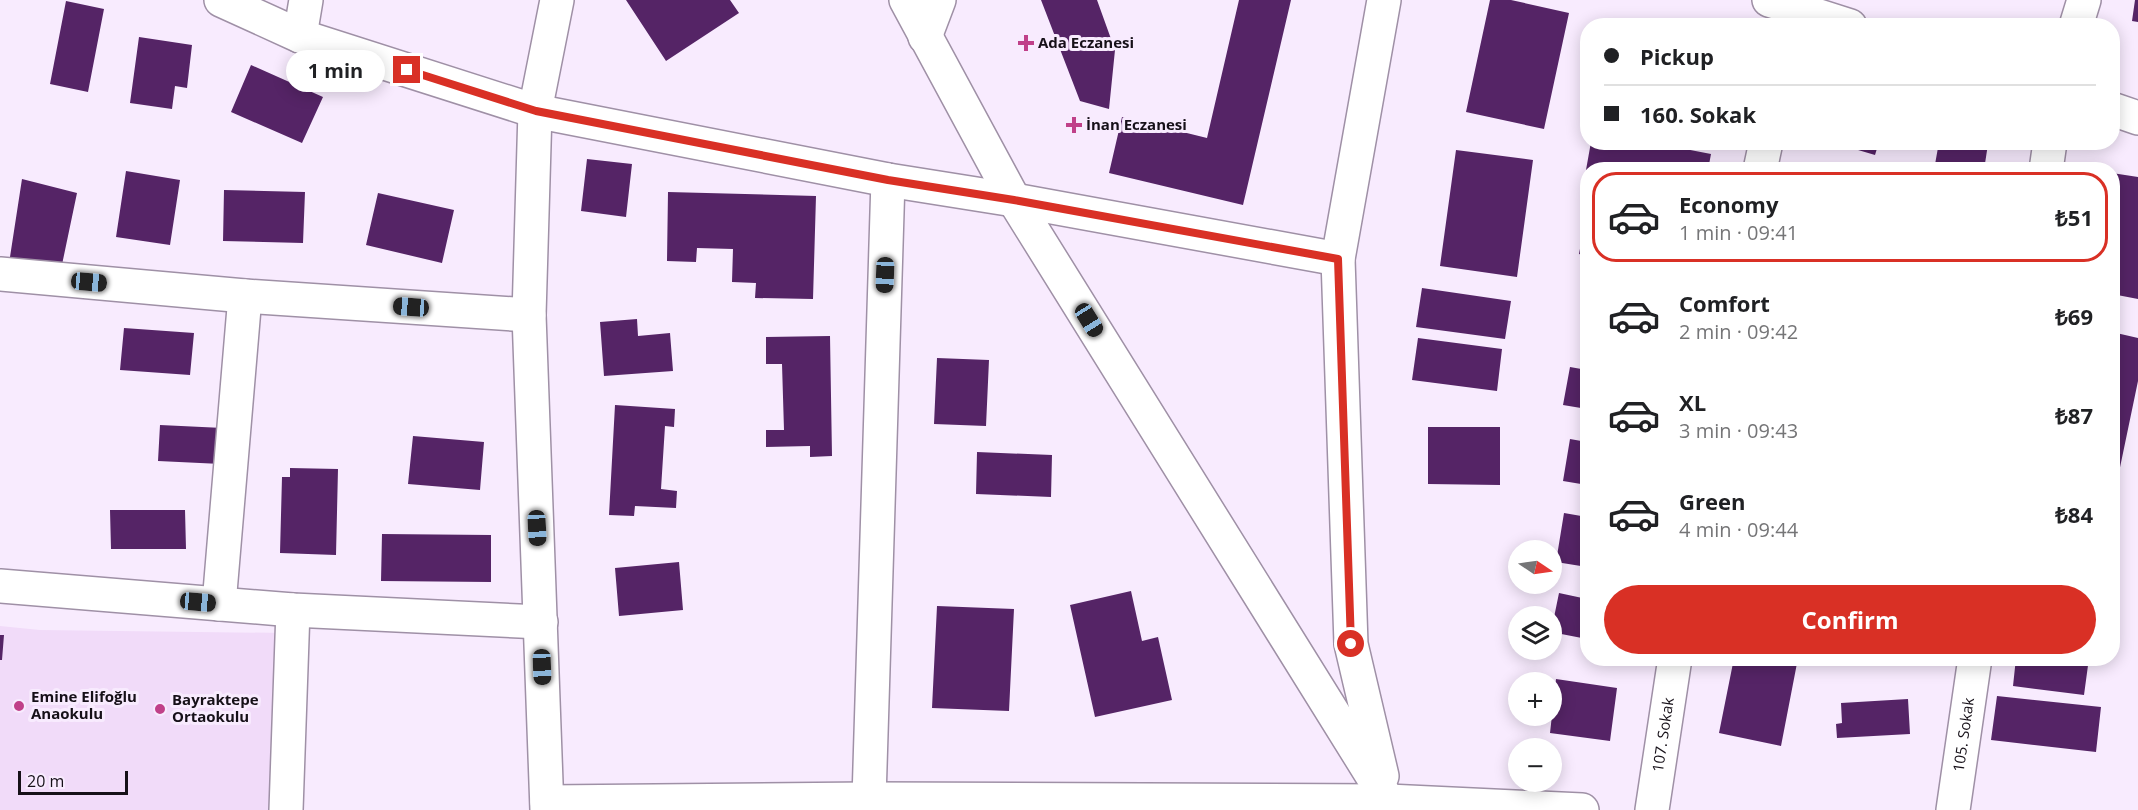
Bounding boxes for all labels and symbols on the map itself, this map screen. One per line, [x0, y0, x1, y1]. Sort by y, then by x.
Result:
place label: Ada Eczanesi [1038, 32, 1134, 52]
marker: Ada Eczanesi [1019, 36, 1033, 50]
callout: 1 min [287, 49, 386, 91]
route end [393, 56, 420, 83]
place label: İnan Eczanesi [1086, 114, 1187, 134]
marker: İnan Eczanesi [1067, 118, 1081, 132]
car [875, 257, 895, 293]
car [70, 271, 108, 293]
car [392, 297, 430, 317]
car [1072, 300, 1106, 340]
car [527, 510, 547, 546]
north arrow [1508, 540, 1562, 594]
car [179, 591, 217, 613]
route start [1337, 630, 1364, 657]
car [532, 649, 552, 685]
place label: Emine Elifoğlu Anaokulu [31, 686, 137, 723]
place label: Bayraktepe Ortaokulu [172, 689, 259, 726]
street label: 107. Sokak [1647, 696, 1678, 773]
street label: 105. Sokak [1948, 696, 1978, 773]
marker: Emine Elifoğlu Anaokulu [12, 699, 26, 713]
marker: Bayraktepe Ortaokulu [153, 702, 167, 716]
scale bar [18, 768, 128, 796]

